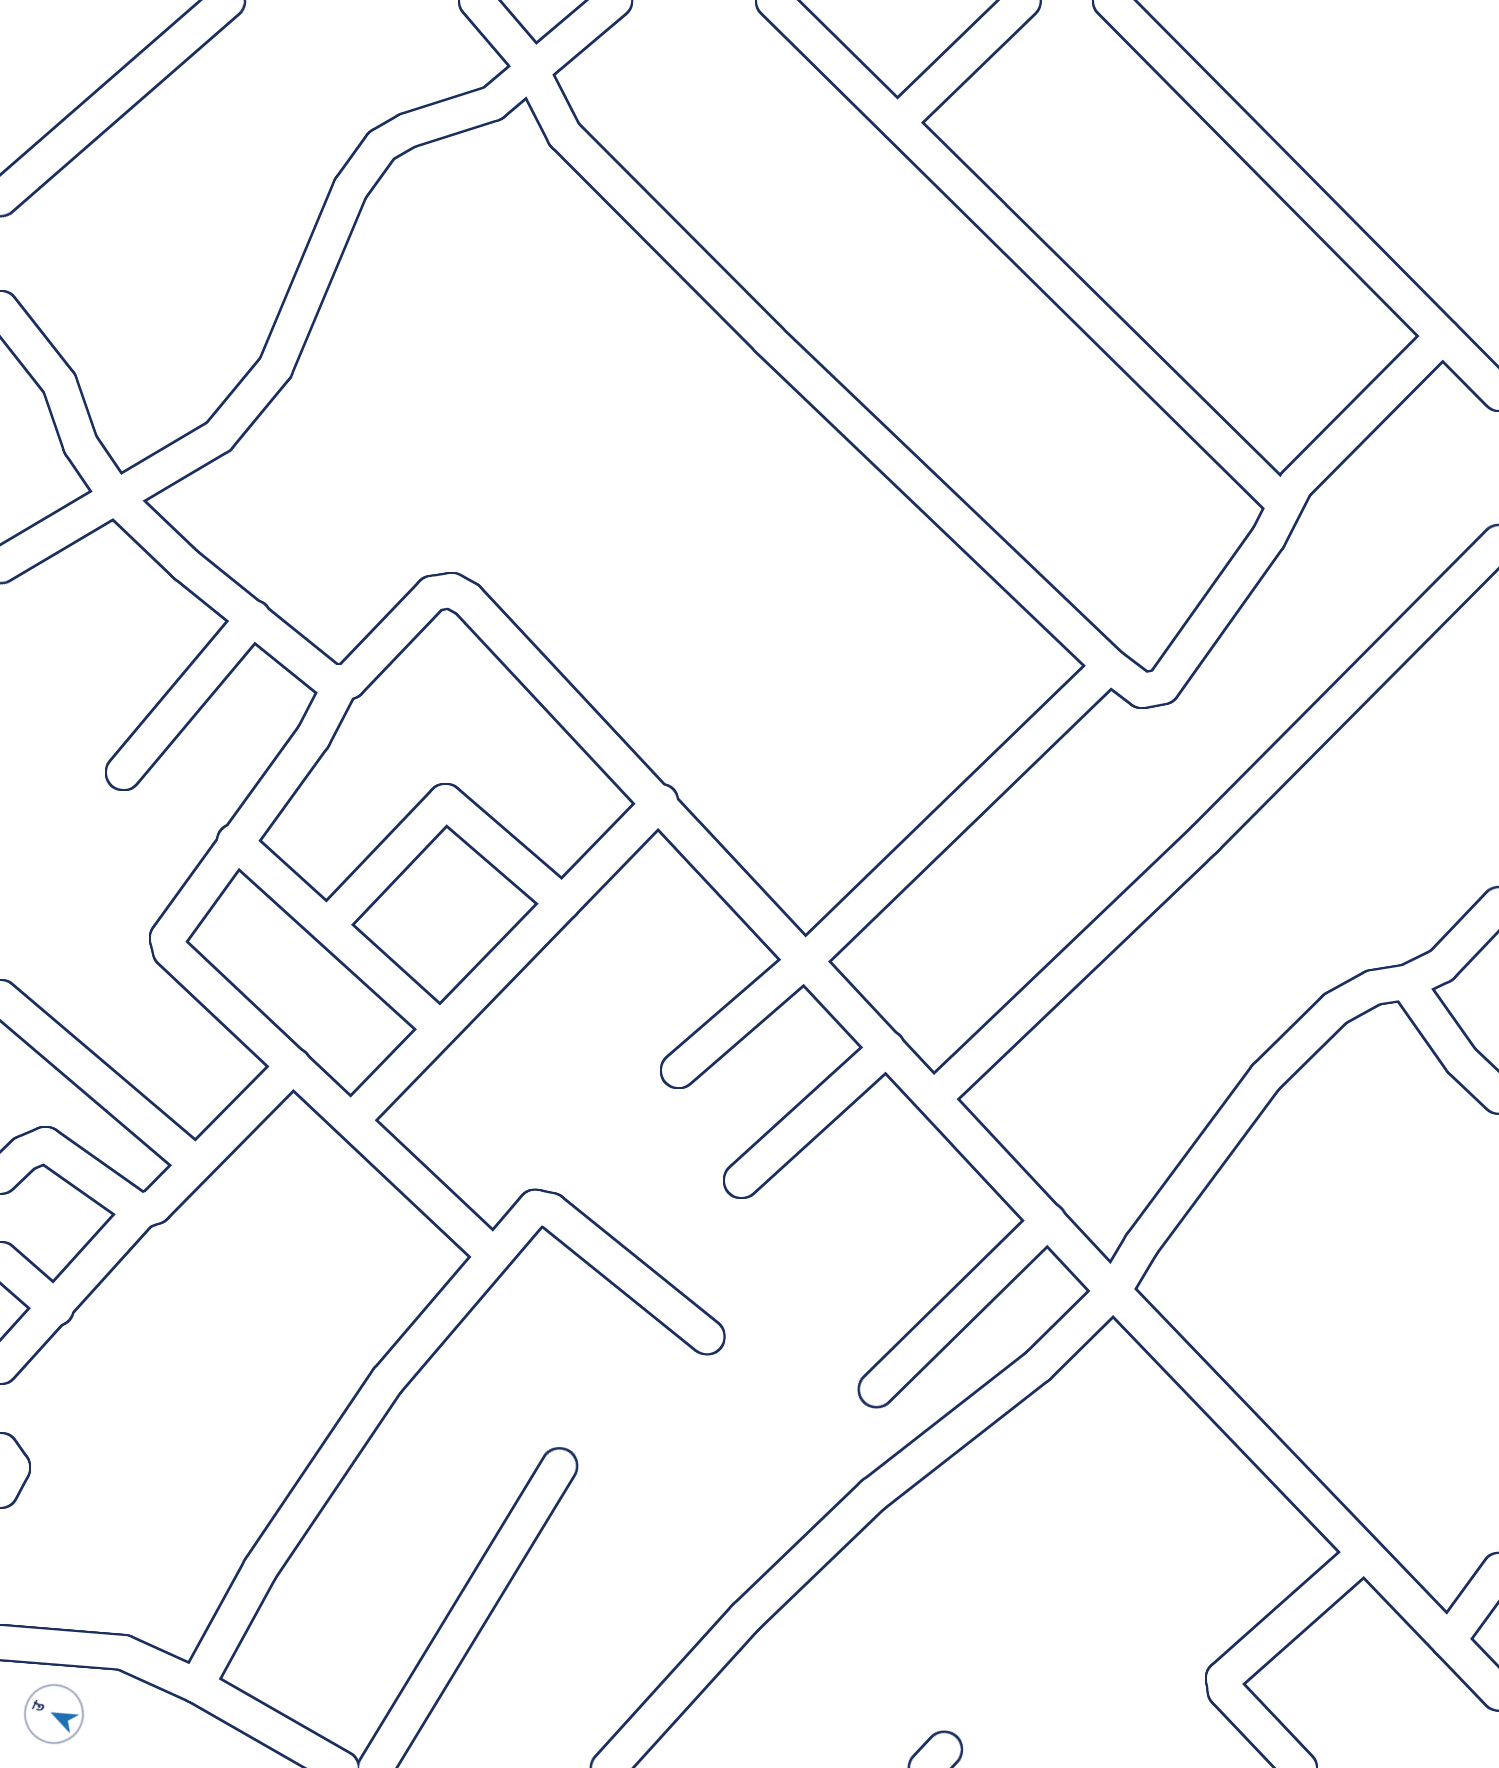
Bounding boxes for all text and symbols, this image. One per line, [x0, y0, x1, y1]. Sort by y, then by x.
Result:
north arrow [24, 1684, 84, 1744]
text: उ [27, 1698, 51, 1716]

